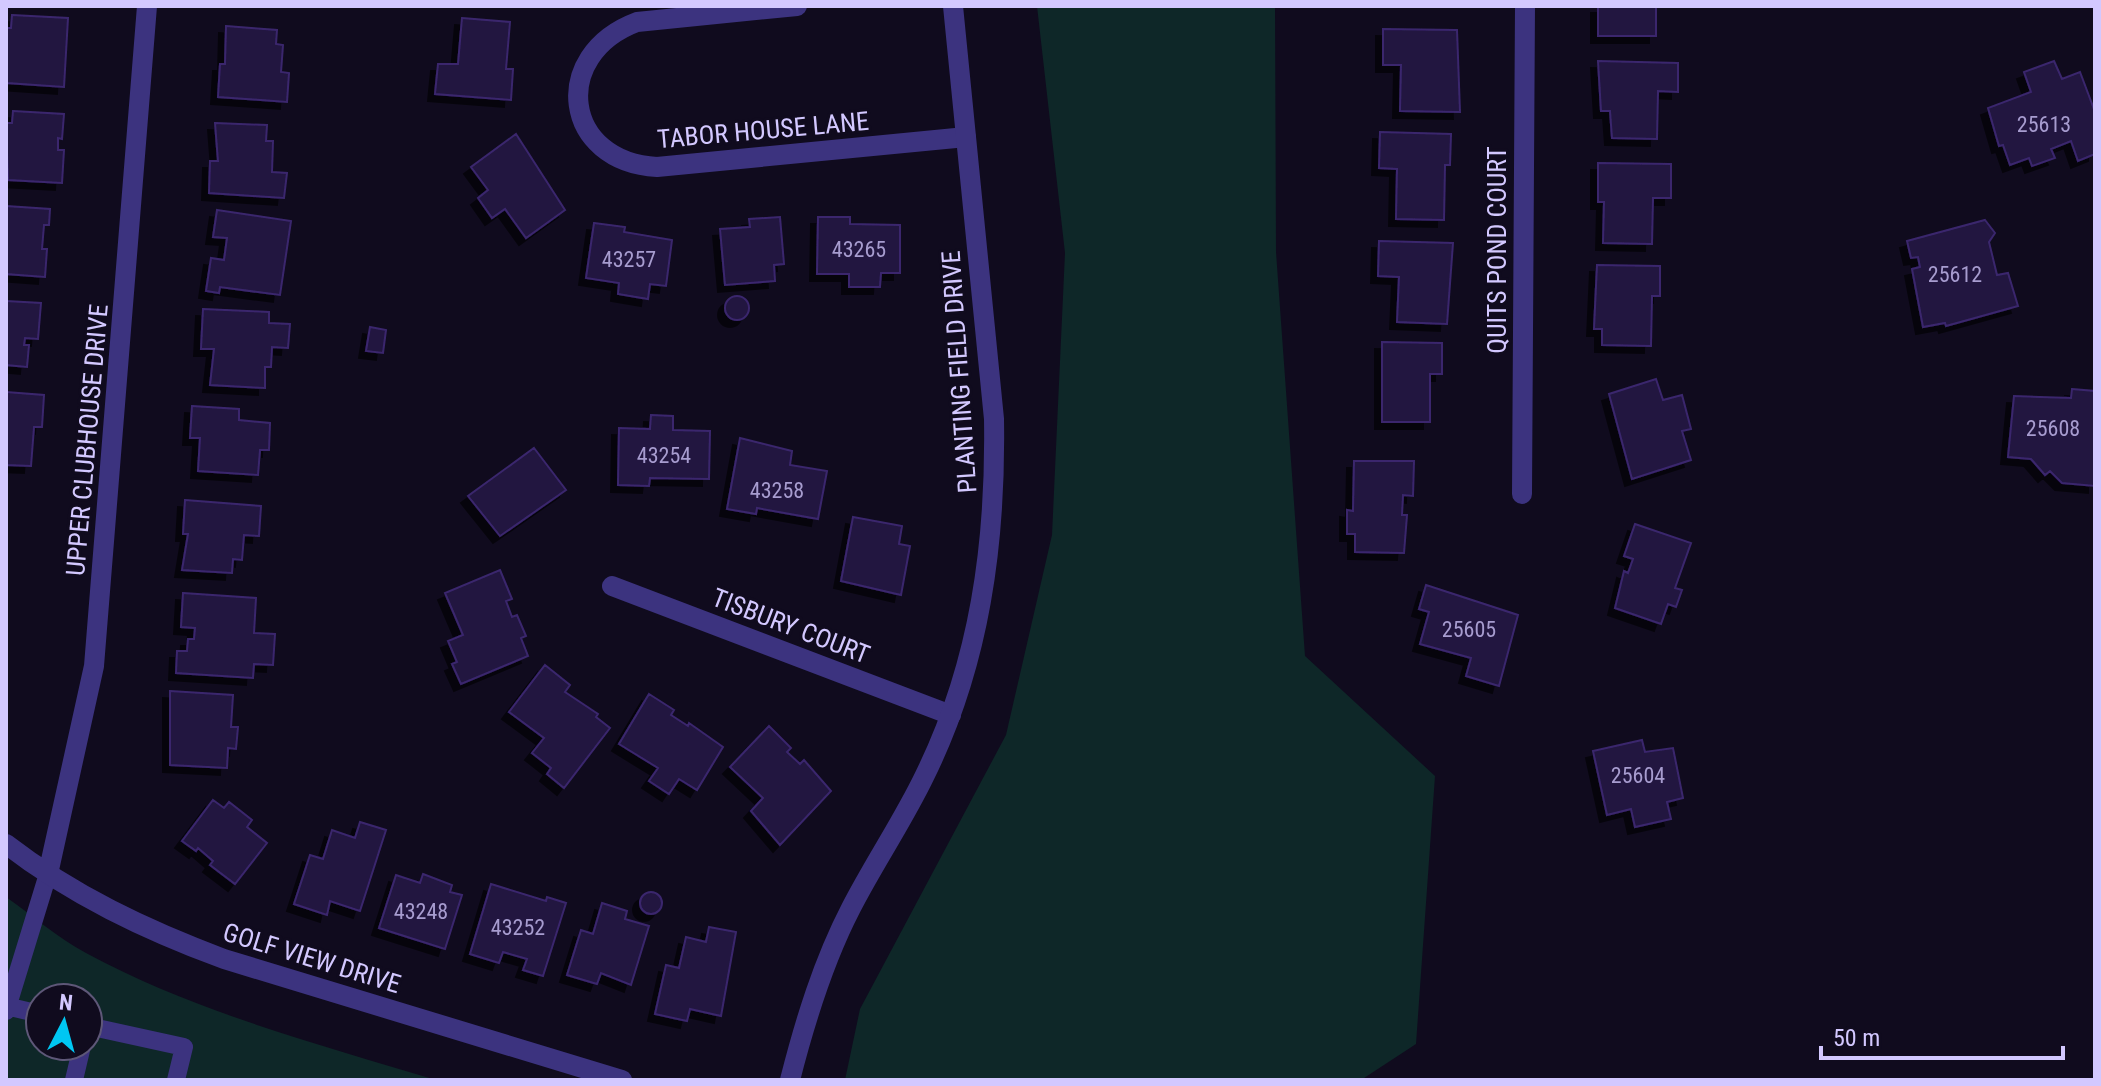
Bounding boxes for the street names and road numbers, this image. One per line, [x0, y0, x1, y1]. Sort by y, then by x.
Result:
street label: TABOR HOUSE LANE [656, 106, 870, 154]
street label: QUITS POND COURT [1482, 146, 1512, 354]
street label: PLANTING FIELD DRIVE [936, 250, 982, 494]
street label: UPPER CLUBHOUSE DRIVE [60, 303, 114, 577]
street label: TISBURY COURT [708, 582, 874, 670]
street label: GOLF VIEW DRIVE [220, 917, 404, 999]

